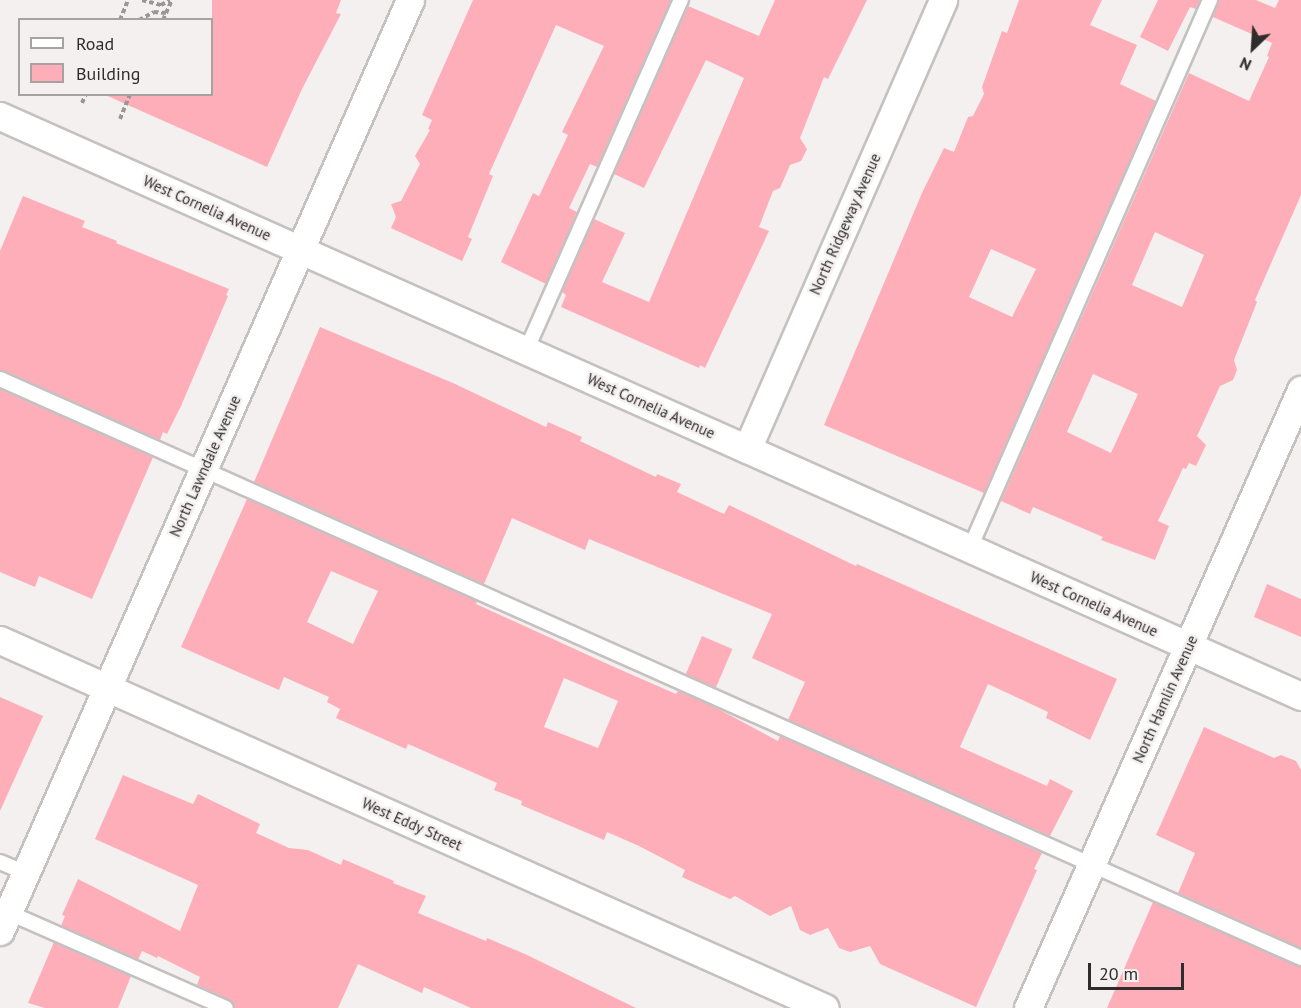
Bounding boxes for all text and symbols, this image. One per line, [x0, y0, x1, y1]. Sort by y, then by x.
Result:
legend [18, 18, 213, 96]
north arrow [1223, 18, 1283, 78]
text: Road [76, 32, 114, 55]
text: N [1236, 53, 1254, 76]
text: Building [76, 62, 140, 85]
street label: North Ridgeway Avenue [805, 150, 885, 298]
street label: West Cornelia Avenue [140, 172, 274, 244]
street label: West Cornelia Avenue [584, 370, 718, 442]
street label: North Lawndale Avenue [166, 392, 244, 540]
street label: West Cornelia Avenue [1027, 568, 1161, 640]
street label: North Hamlin Avenue [1129, 632, 1201, 766]
street label: West Eddy Street [359, 794, 465, 854]
scale bar [1091, 951, 1187, 989]
text: 20 m [1099, 962, 1138, 985]

